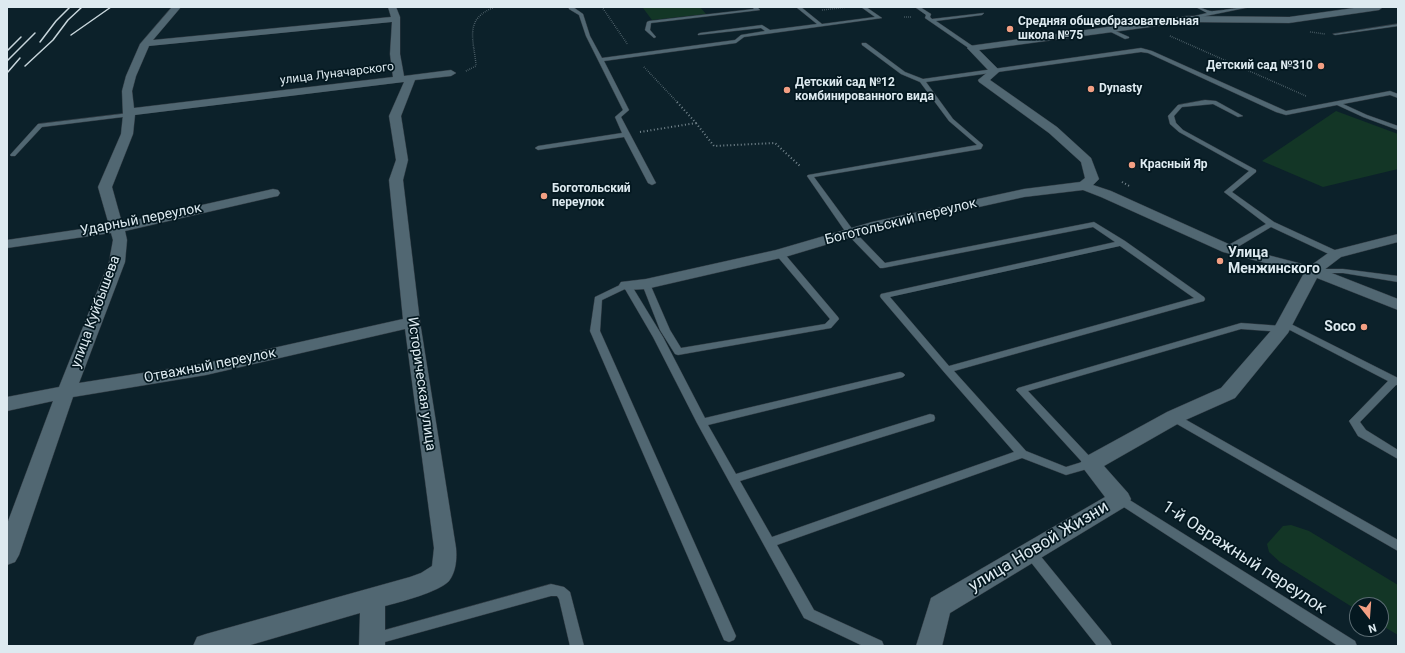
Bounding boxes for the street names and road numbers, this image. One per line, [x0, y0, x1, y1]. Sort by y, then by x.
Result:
street label: улица Луначарского [279, 60, 395, 88]
street label: Боготольский переулок [823, 195, 979, 249]
street label: Ударный переулок [79, 200, 203, 240]
street label: улица Куйбышева [68, 254, 124, 370]
street label: Историческая улица [403, 316, 439, 452]
street label: Отважный переулок [143, 345, 277, 387]
street label: улица Новой Жизни [965, 497, 1113, 597]
street label: 1-й Овражный переулок [1158, 497, 1330, 619]

